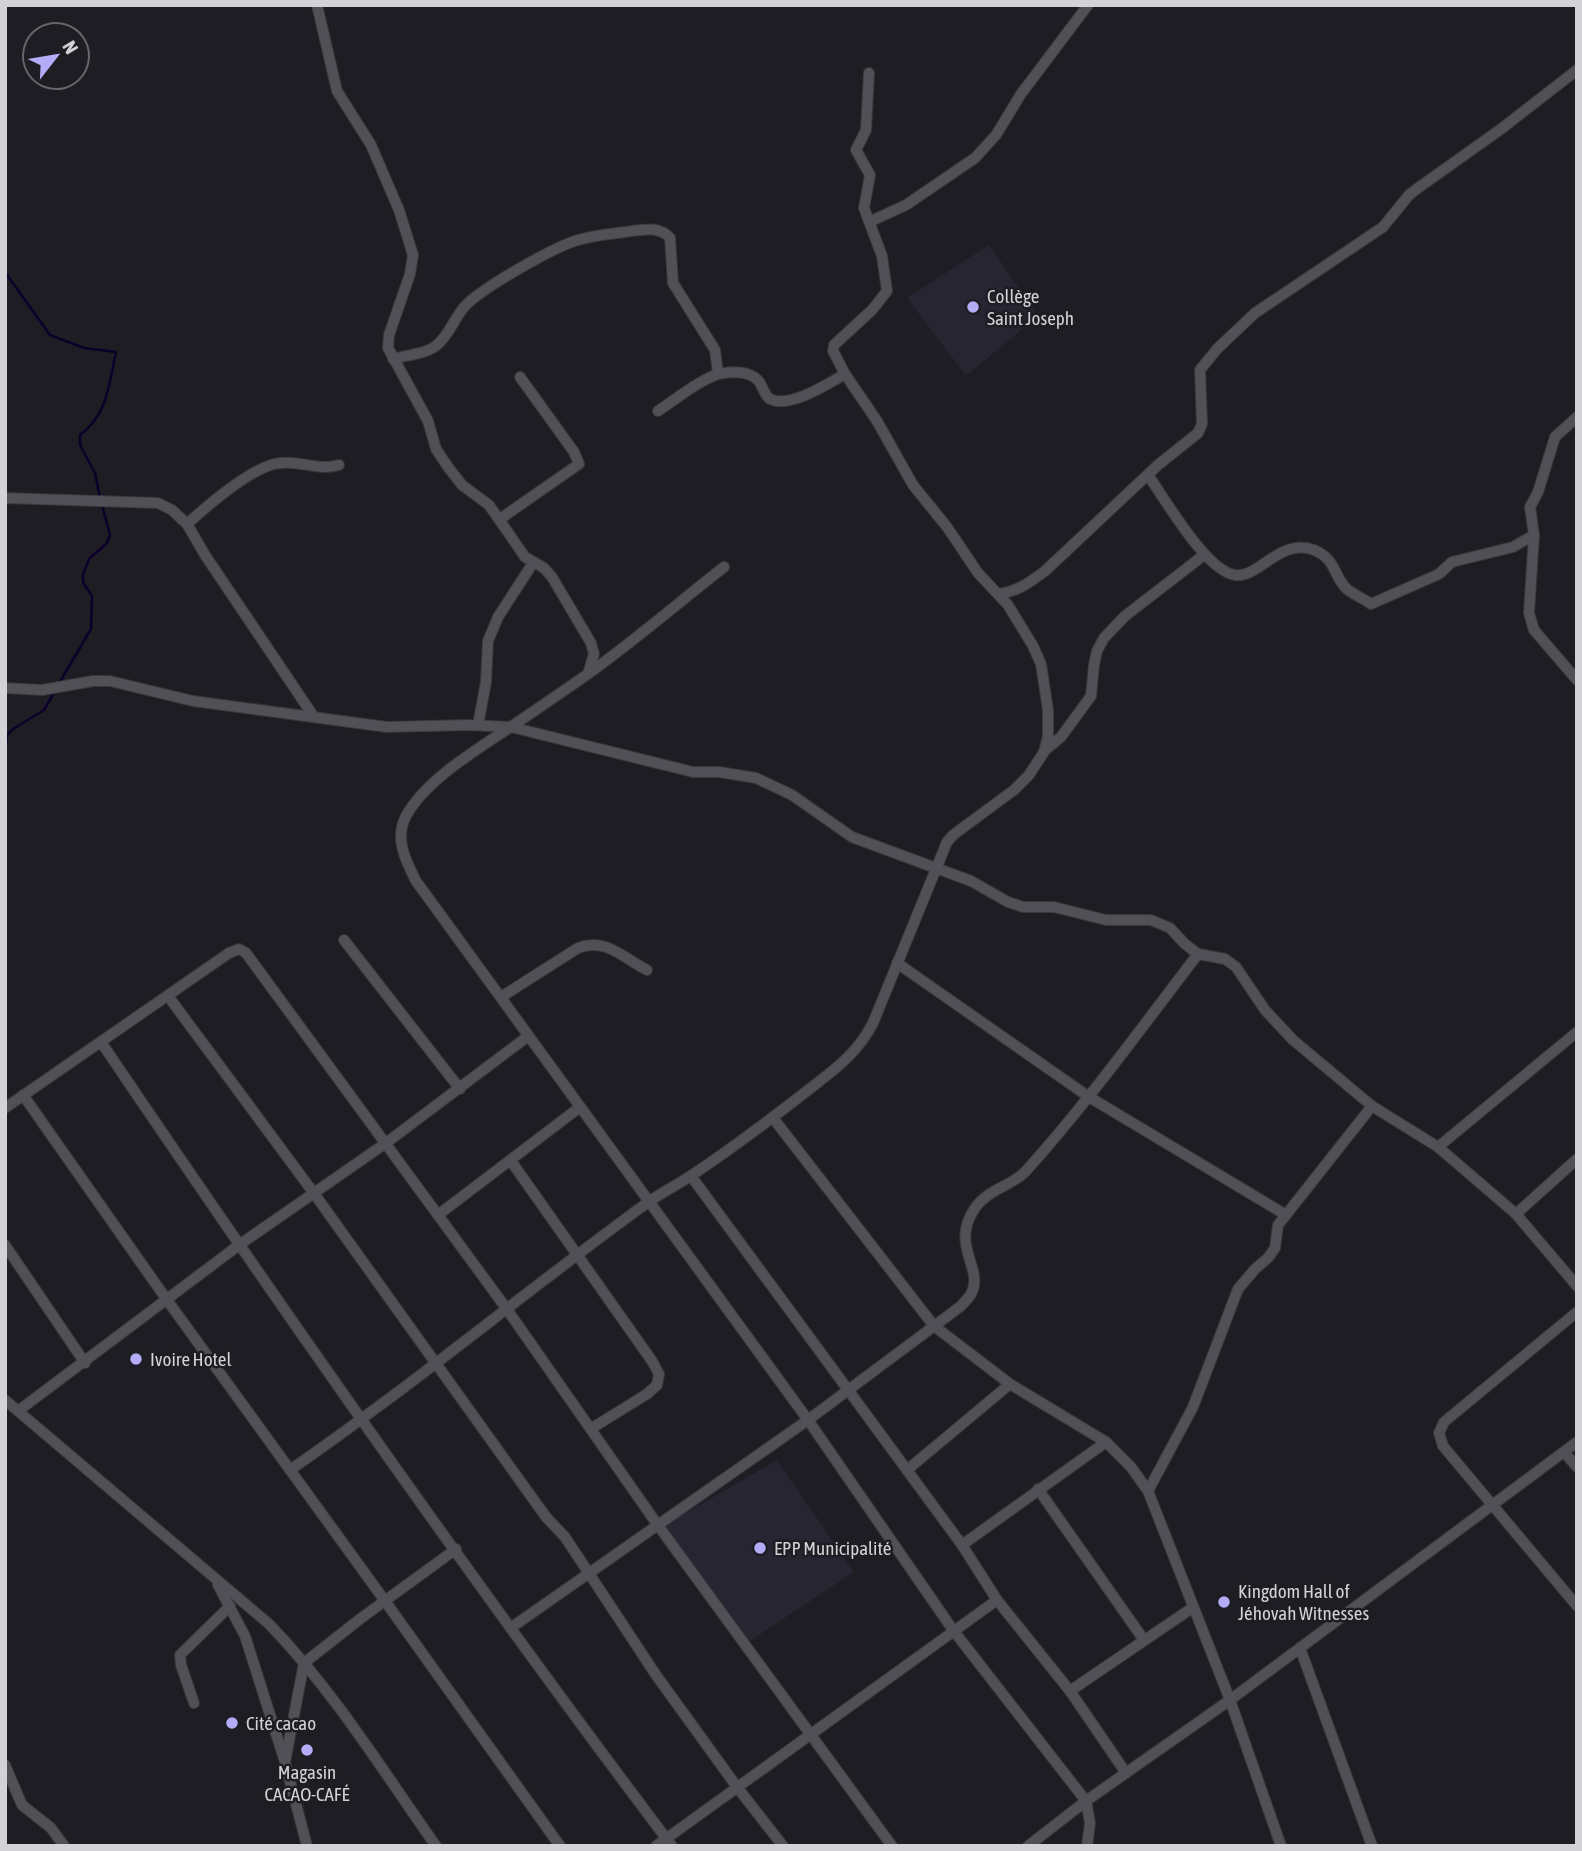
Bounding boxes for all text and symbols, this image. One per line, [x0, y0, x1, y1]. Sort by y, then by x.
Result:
north arrow [21, 21, 91, 91]
text: N [58, 37, 83, 58]
place label: Collège Saint Joseph [987, 285, 1074, 329]
marker: Collège Saint Joseph [965, 299, 981, 315]
place label: Ivoire Hotel [150, 1348, 232, 1370]
marker: Ivoire Hotel [128, 1351, 144, 1367]
place label: EPP Municipalité [774, 1537, 891, 1559]
marker: EPP Municipalité [752, 1540, 768, 1556]
place label: Kingdom Hall of Jéhovah Witnesses [1238, 1580, 1369, 1624]
marker: Kingdom Hall of Jéhovah Witnesses [1216, 1594, 1232, 1610]
place label: Cité cacao [246, 1712, 316, 1734]
marker: Cité cacao [224, 1715, 240, 1731]
marker: Magasin CACAO-CAFÉ [299, 1742, 315, 1758]
place label: Magasin CACAO-CAFÉ [264, 1761, 350, 1805]

